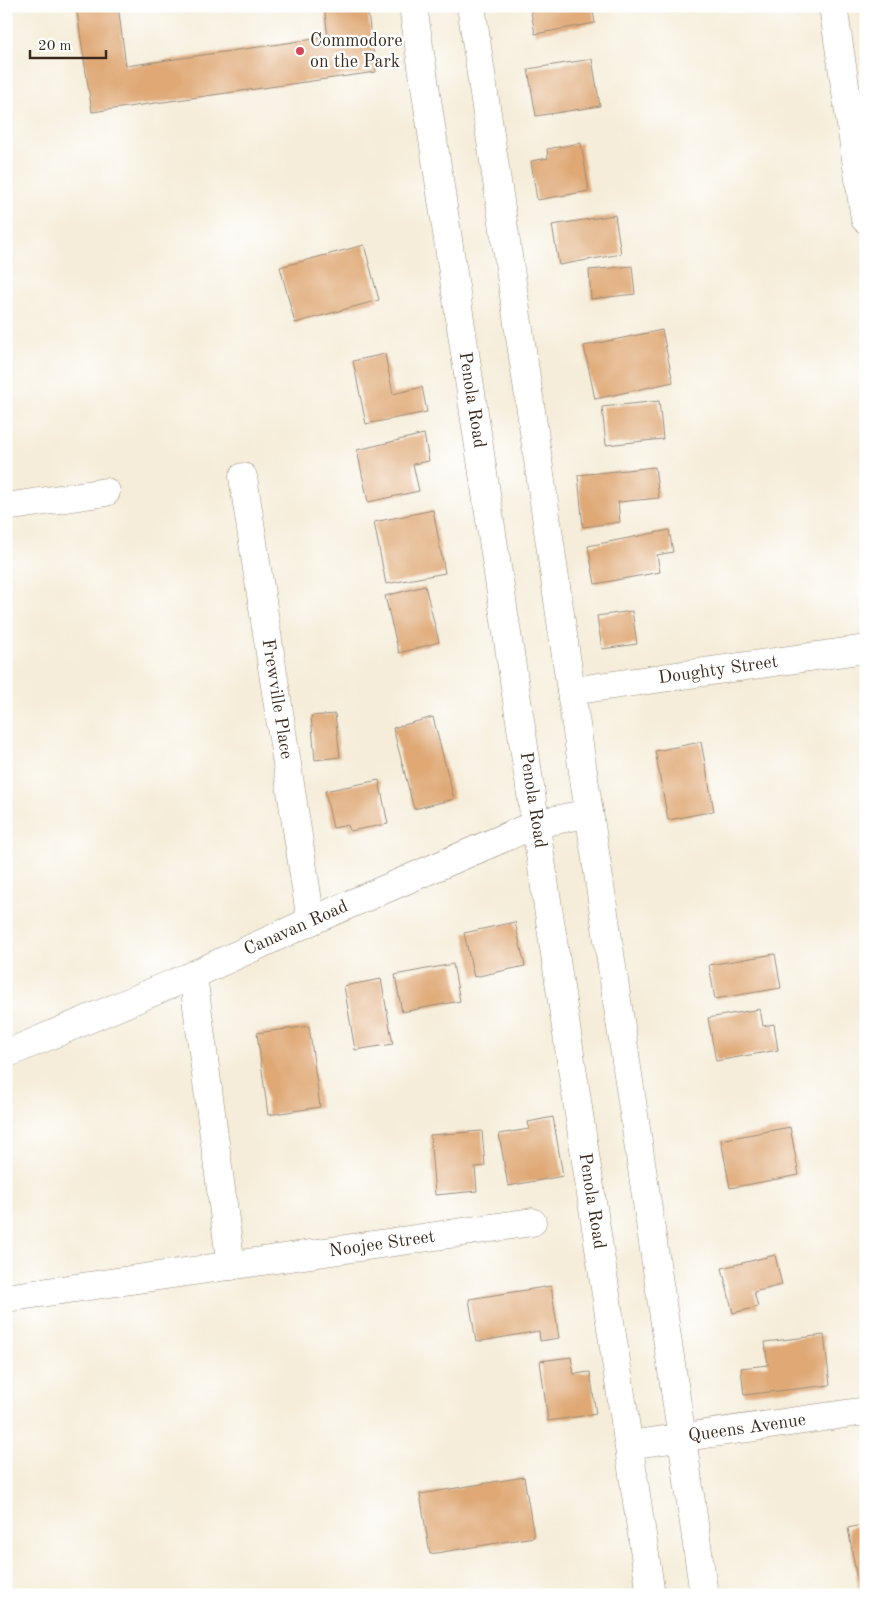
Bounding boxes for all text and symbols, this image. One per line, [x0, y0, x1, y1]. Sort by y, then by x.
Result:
scale bar [30, 28, 106, 60]
place label: Commodore on the Park [310, 32, 402, 71]
text: 20 m [38, 39, 72, 54]
marker: Commodore on the Park [294, 45, 306, 57]
street label: Penola Road [456, 351, 488, 449]
street label: Frewville Place [259, 638, 295, 760]
street label: Doughty Street [657, 653, 779, 687]
street label: Penola Road [517, 751, 549, 849]
street label: Canavan Road [241, 897, 351, 959]
street label: Penola Road [576, 1152, 608, 1250]
street label: Noojee Street [328, 1228, 436, 1260]
street label: Queens Avenue [687, 1411, 807, 1445]

